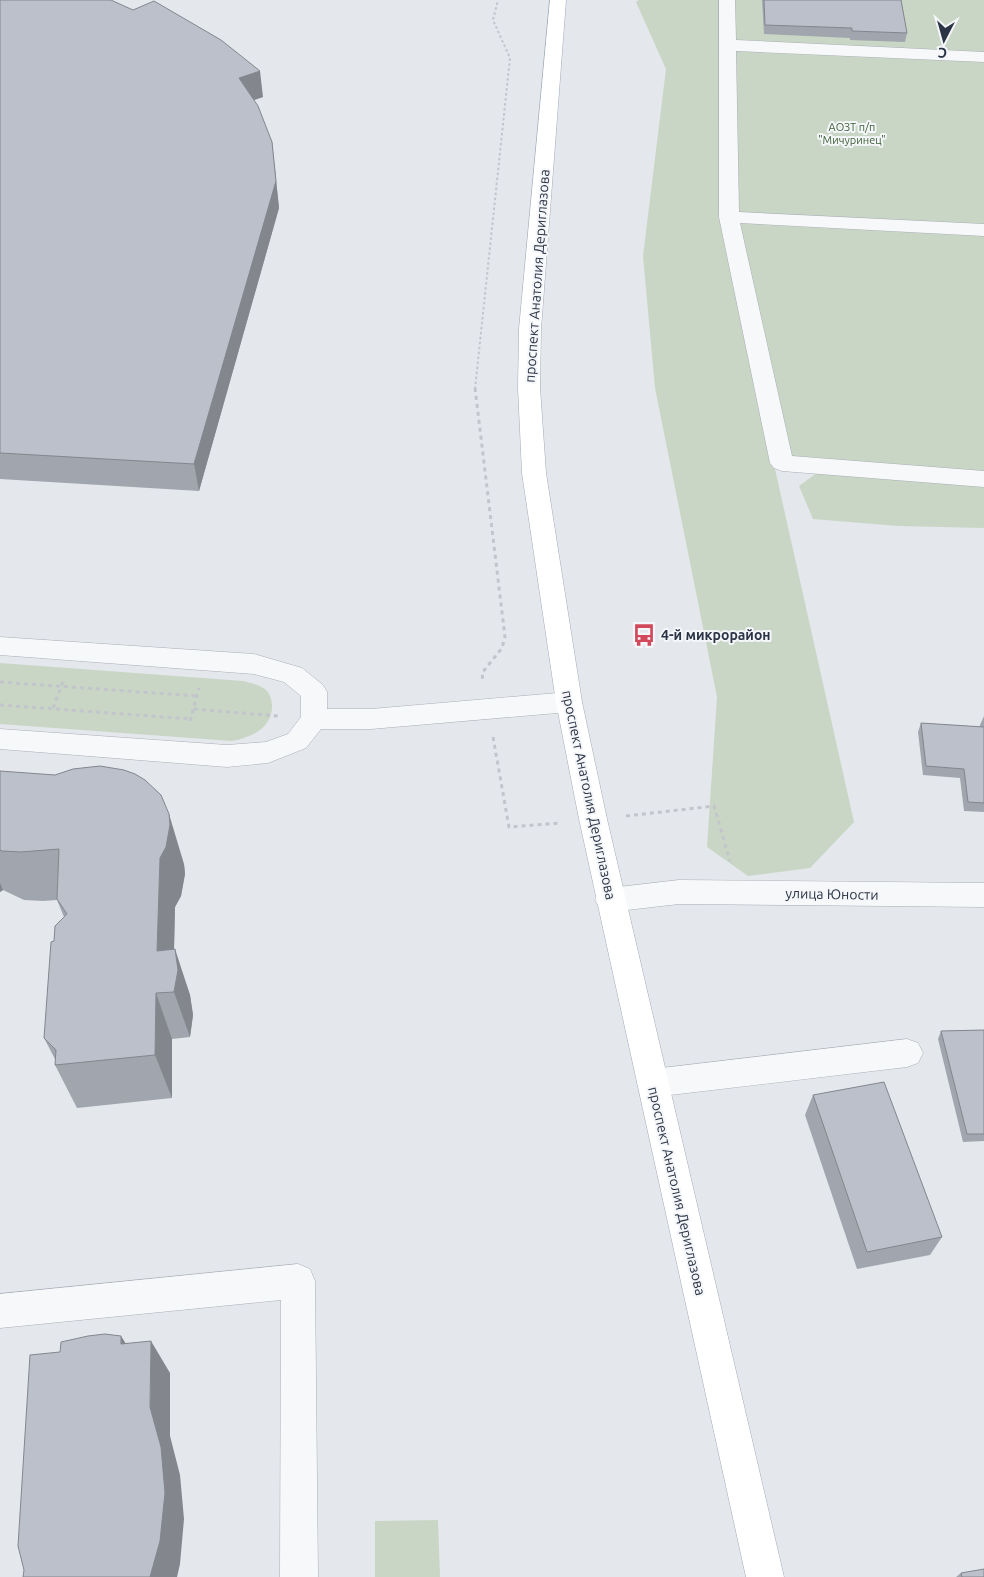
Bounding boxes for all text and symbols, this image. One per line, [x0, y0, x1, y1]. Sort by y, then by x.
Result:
north arrow [919, 15, 969, 65]
text: С [937, 44, 948, 61]
park label: АОЗТ п/п "Мичуринец" [818, 121, 886, 146]
street label: проспект Анатолия Дериглазова [522, 169, 552, 383]
bus stop icon: 4-й микрорайон [631, 622, 657, 648]
place label: 4-й микрорайон [661, 627, 771, 643]
street label: проспект Анатолия Дериглазова [559, 689, 619, 901]
street label: улица Юности [785, 885, 879, 903]
street label: проспект Анатолия Дериглазова [645, 1085, 709, 1297]

